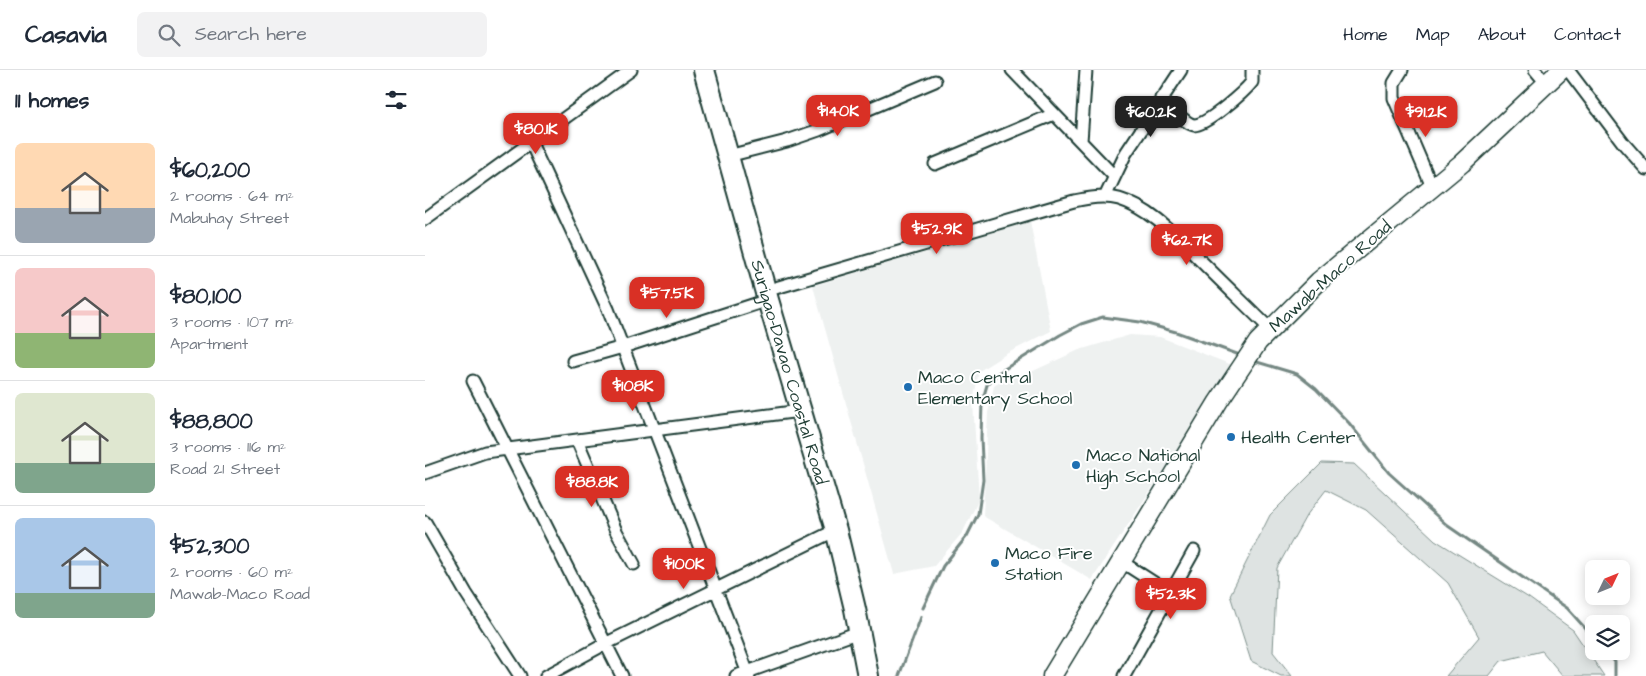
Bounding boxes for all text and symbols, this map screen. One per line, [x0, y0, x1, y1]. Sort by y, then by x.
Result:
search box [137, 12, 487, 57]
text: Casavia [25, 18, 107, 52]
icon: search [155, 21, 183, 49]
text: Search here [195, 21, 307, 48]
text: Home [1343, 22, 1388, 47]
text: Map [1416, 22, 1450, 47]
text: About [1478, 22, 1526, 47]
text: Contact [1554, 22, 1621, 47]
text: 11 homes [15, 86, 89, 115]
icon: filters [382, 86, 410, 114]
pin: $140K [803, 94, 873, 137]
pin: $60.2K [1110, 96, 1192, 138]
pin: $91.2K [1385, 96, 1467, 138]
text: $140K [817, 100, 859, 122]
text: $60.2K [1126, 101, 1176, 123]
text: $91.2K [1405, 101, 1447, 123]
pin: $80.1K [495, 112, 577, 155]
text: $80.1K [514, 118, 558, 140]
text: $60,200 [170, 156, 250, 185]
icon: home [55, 163, 115, 223]
text: 2 rooms · 64 m² [170, 185, 294, 207]
text: Mabuhay Street [170, 207, 289, 229]
pin: $52.9K [896, 212, 978, 255]
street label: Mawab-Maco Road [1263, 214, 1397, 338]
text: $52.9K [912, 218, 962, 240]
pin: $62.7K [1146, 224, 1228, 266]
text: $62.7K [1162, 229, 1212, 251]
street label: Surigao-Davao Coastal Road [744, 257, 834, 488]
pin: $57.5K [626, 276, 708, 319]
text: $80,100 [170, 282, 241, 311]
text: $57.5K [640, 282, 694, 304]
icon: home [55, 288, 115, 348]
text: 3 rooms · 107 m² [170, 311, 294, 333]
text: Apartment [170, 333, 248, 355]
place label: Maco Central Elementary School [918, 365, 1073, 412]
pin: $108K [598, 370, 668, 412]
text: $108K [612, 375, 654, 397]
marker: Maco Central Elementary School [902, 381, 914, 393]
text: $88,800 [170, 407, 253, 436]
icon: home [55, 413, 115, 473]
place label: Health Center [1241, 425, 1356, 450]
marker: Health Center [1225, 431, 1237, 443]
text: 3 rooms · 116 m² [170, 436, 286, 458]
place label: Maco National High School [1086, 443, 1200, 490]
text: Road 21 Street [170, 458, 280, 480]
marker: Maco National High School [1070, 459, 1082, 471]
pin: $88.8K [551, 466, 633, 508]
text: $88.8K [566, 471, 618, 493]
text: $52,300 [170, 532, 250, 561]
icon: home [55, 538, 115, 598]
place label: Maco Fire Station [1005, 541, 1093, 587]
pin: $100K [649, 548, 719, 590]
text: $100K [664, 553, 704, 575]
marker: Maco Fire Station [989, 557, 1001, 569]
north arrow [1585, 560, 1630, 605]
map controls [1585, 560, 1630, 660]
text: 2 rooms · 60 m² [170, 561, 293, 583]
pin: $52.3K [1130, 578, 1212, 620]
text: Mawab-Maco Road [170, 583, 310, 605]
text: $52.3K [1146, 583, 1196, 605]
button: layers [1585, 615, 1630, 660]

